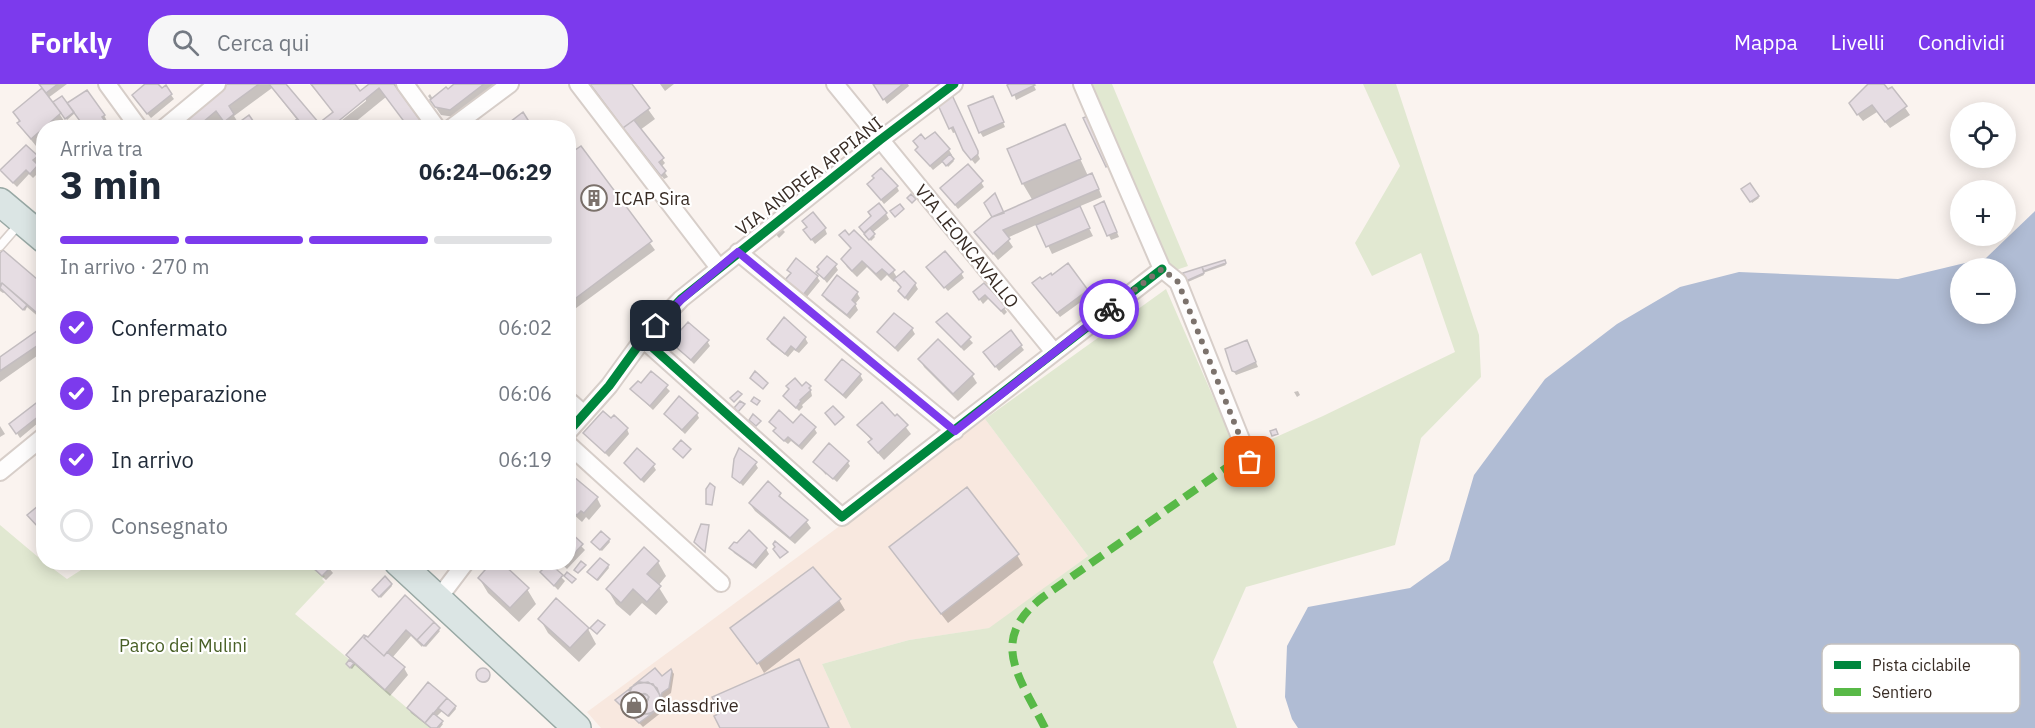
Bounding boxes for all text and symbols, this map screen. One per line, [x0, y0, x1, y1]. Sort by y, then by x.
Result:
search box [148, 15, 568, 69]
text: Forkly [30, 24, 112, 61]
icon: search [169, 26, 202, 59]
text: Cerca qui [217, 28, 309, 57]
text: Mappa [1734, 28, 1798, 56]
text: Livelli [1831, 28, 1885, 56]
text: Condividi [1918, 28, 2005, 56]
map controls [1950, 102, 2016, 324]
button: locate [1950, 102, 2016, 168]
street label: VIA ANDREA APPIANI [731, 111, 887, 241]
text: Arriva tra [60, 135, 143, 162]
text: 06:24–06:29 [419, 157, 552, 186]
text: 3 min [60, 159, 162, 210]
street label: VIA LEONCAVALLO [910, 179, 1024, 313]
button: + [1950, 180, 2016, 246]
building icon: ICAP Sira [579, 183, 609, 213]
place label: ICAP Sira [614, 187, 691, 210]
text: In arrivo · 270 m [60, 253, 209, 280]
button: − [1950, 258, 2016, 324]
courier [1079, 279, 1139, 339]
icon: bike [1093, 293, 1126, 326]
pin [630, 300, 681, 351]
icon: home [639, 309, 672, 342]
icon: check [60, 311, 93, 344]
text: Confermato [111, 313, 228, 342]
text: 06:02 [498, 314, 552, 341]
icon: check [60, 377, 93, 410]
text: In preparazione [111, 379, 267, 408]
text: 06:06 [498, 380, 552, 407]
pin [1224, 436, 1275, 487]
icon: check [60, 443, 93, 476]
text: In arrivo [111, 445, 194, 474]
icon: bag [1233, 445, 1266, 478]
text: 06:19 [498, 446, 552, 473]
text: Consegnato [111, 511, 228, 540]
park label: Parco dei Mulini [119, 634, 247, 657]
legend [1822, 644, 2020, 713]
text: Pista ciclabile [1872, 655, 1971, 675]
text: Sentiero [1872, 682, 1932, 702]
shop icon: Glassdrive [619, 690, 649, 720]
place label: Glassdrive [654, 694, 739, 717]

